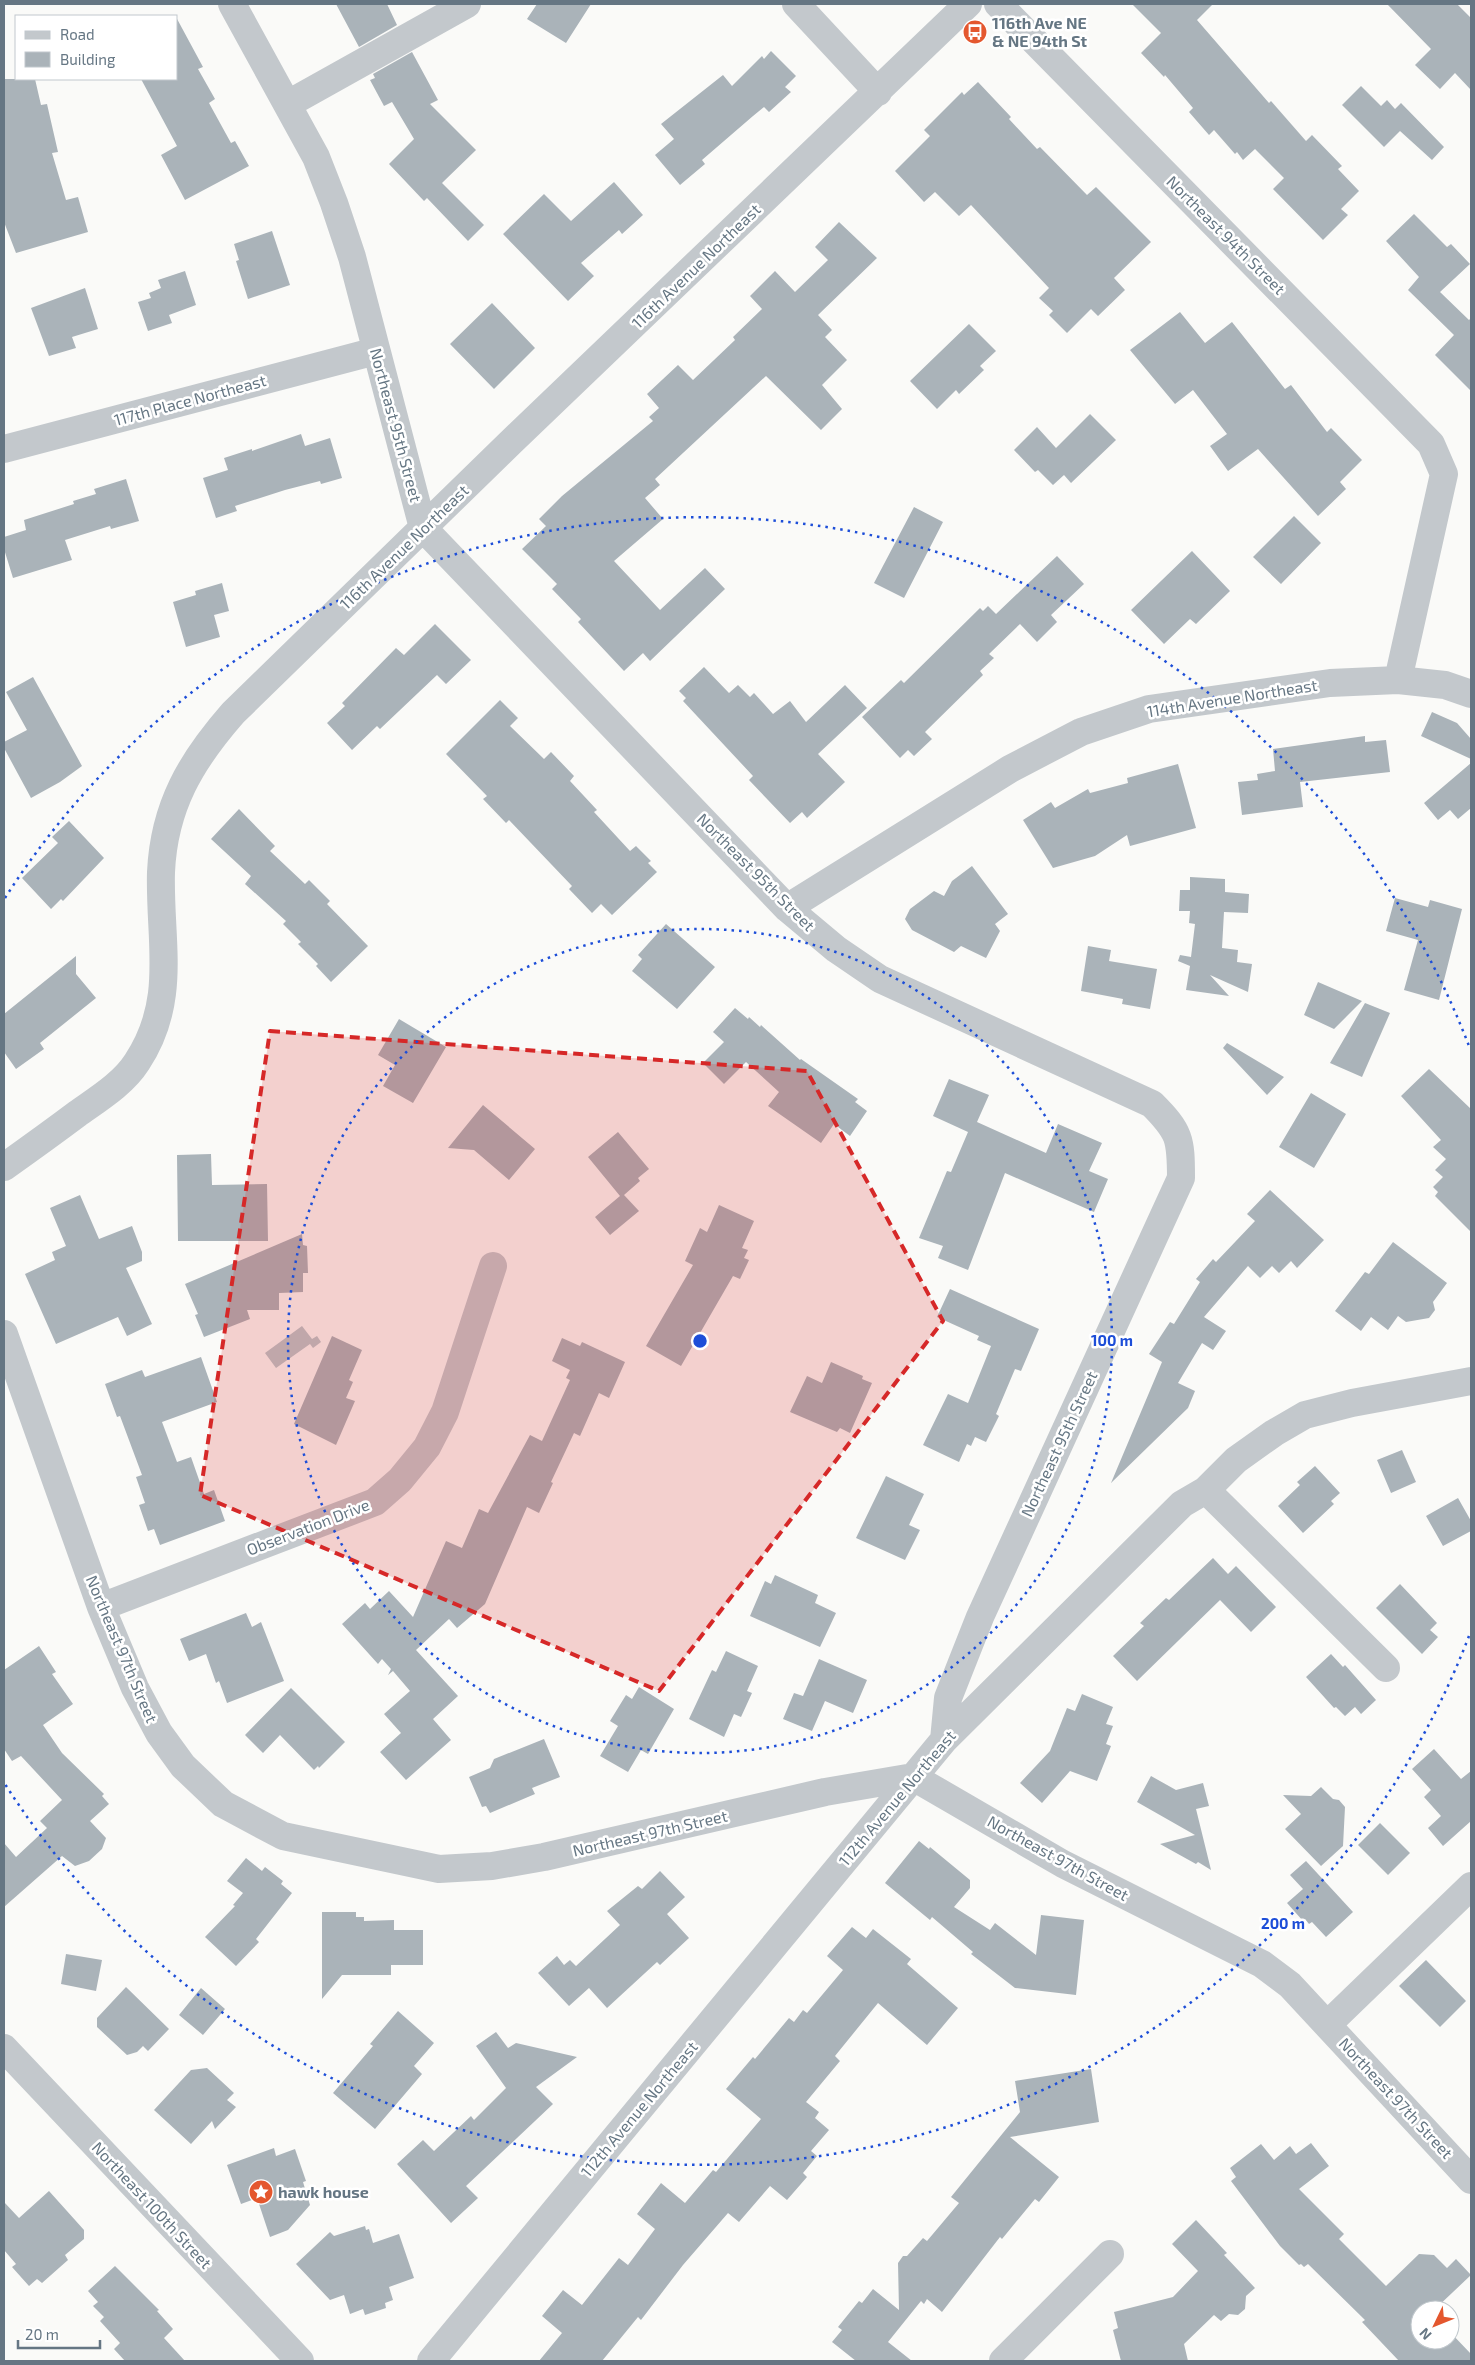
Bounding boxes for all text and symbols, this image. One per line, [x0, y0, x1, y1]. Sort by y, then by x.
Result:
place label: 116th Ave NE & NE 94th St [992, 13, 1088, 50]
legend [15, 15, 178, 80]
bus stop icon: 116th Ave NE & NE 94th St [962, 19, 988, 45]
text: Road [60, 25, 95, 43]
text: Building [60, 50, 116, 68]
street label: Northeast 94th Street [1163, 171, 1290, 298]
street label: 116th Avenue Northeast [627, 199, 764, 332]
street label: Northeast 95th Street [367, 346, 426, 504]
street label: 117th Place Northeast [112, 370, 268, 429]
street label: 116th Avenue Northeast [335, 480, 472, 613]
street label: 114th Avenue Northeast [1145, 675, 1318, 720]
street label: Northeast 95th Street [694, 809, 819, 934]
text: 100 m [1091, 1331, 1133, 1349]
centre of rings [691, 1332, 709, 1350]
street label: Northeast 95th Street [1016, 1368, 1101, 1520]
street label: Observation Drive [244, 1494, 372, 1559]
street label: Northeast 97th Street [83, 1572, 162, 1725]
street label: 112th Avenue Northeast [834, 1726, 959, 1869]
street label: Northeast 97th Street [571, 1805, 729, 1860]
street label: Northeast 97th Street [984, 1811, 1132, 1904]
text: 200 m [1261, 1914, 1305, 1932]
street label: Northeast 97th Street [1335, 2033, 1457, 2162]
street label: 112th Avenue Northeast [576, 2037, 701, 2180]
street label: Northeast 100th Street [89, 2137, 216, 2272]
place icon: hawk house [248, 2179, 274, 2205]
place label: hawk house [278, 2182, 369, 2201]
north arrow [1410, 2300, 1460, 2350]
scale bar [18, 2318, 100, 2350]
text: 20 m [25, 2325, 59, 2343]
text: N [1415, 2325, 1435, 2344]

